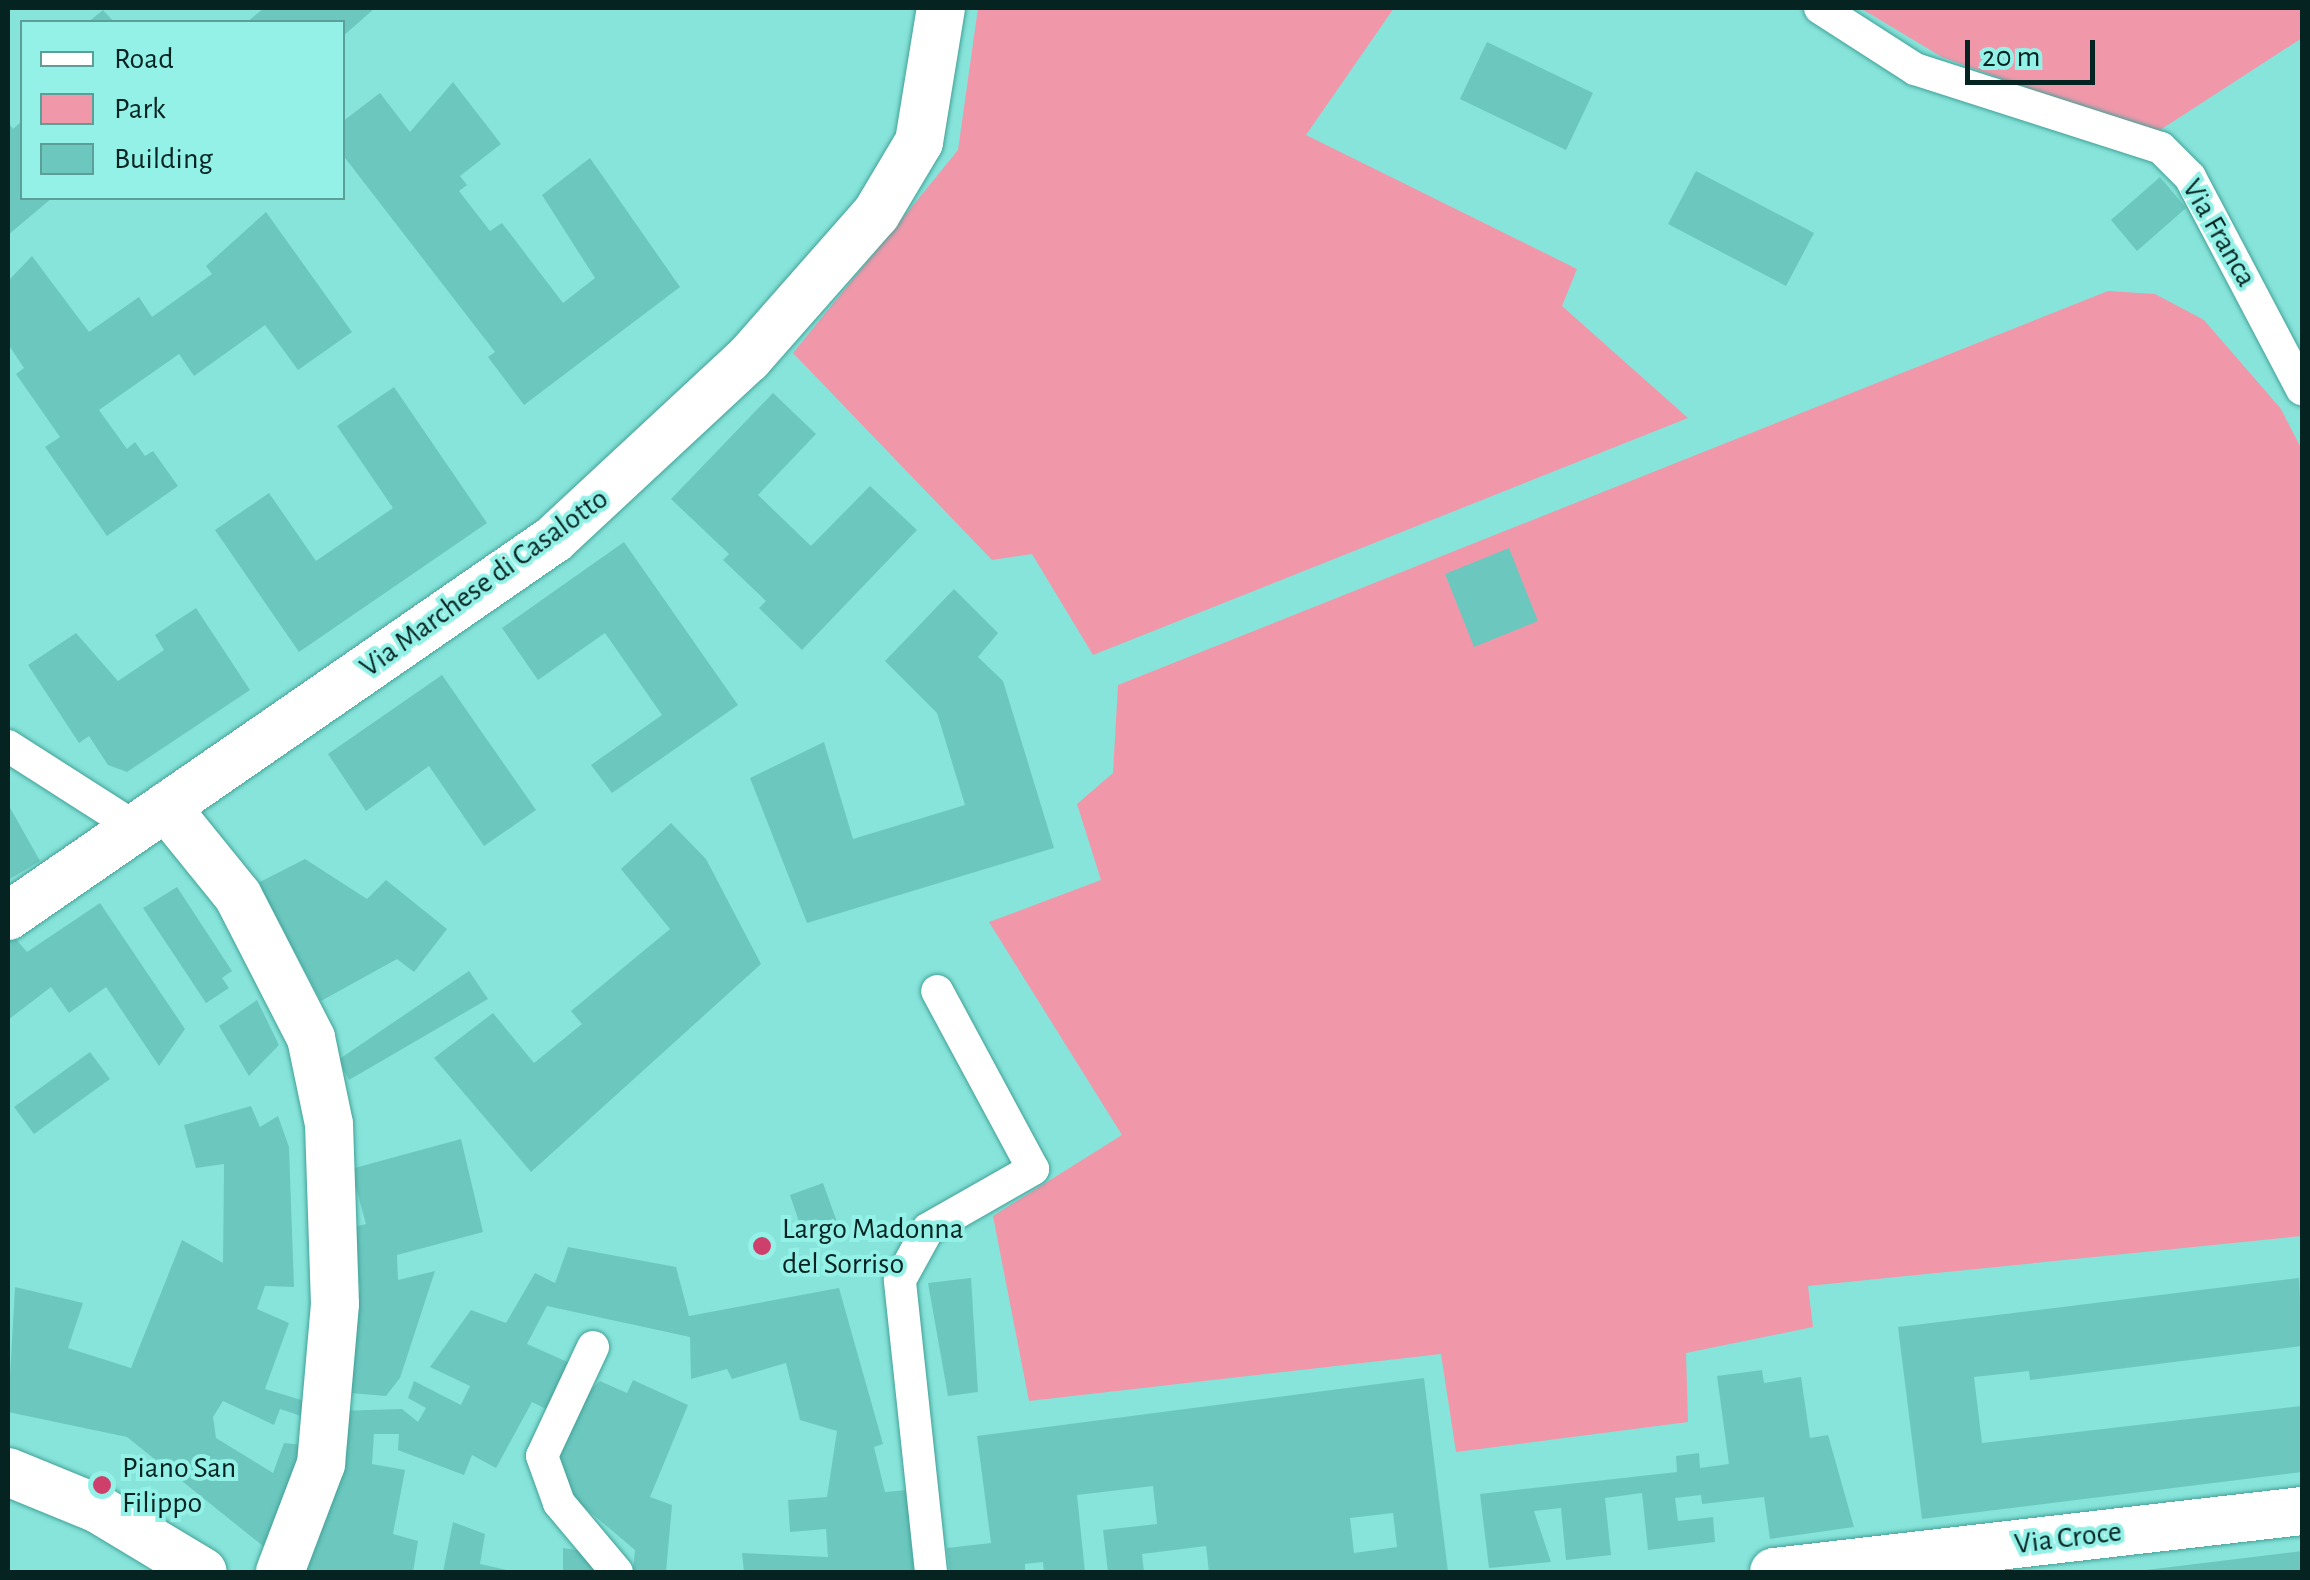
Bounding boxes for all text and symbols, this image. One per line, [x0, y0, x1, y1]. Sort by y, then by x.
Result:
legend [20, 20, 345, 200]
scale bar [1970, 20, 2100, 82]
text: 20 m [1982, 42, 2040, 72]
text: Road [114, 44, 174, 74]
text: Park [114, 94, 166, 124]
text: Building [114, 144, 213, 174]
street label: Via Franca [2174, 173, 2264, 293]
street label: Via Marchese di Casalotto [353, 481, 615, 685]
place label: Largo Madonna del Sorriso [782, 1211, 964, 1282]
marker: Largo Madonna del Sorriso [751, 1235, 773, 1257]
place label: Piano San Filippo [122, 1450, 236, 1520]
marker: Piano San Filippo [91, 1474, 113, 1496]
street label: Via Croce [2012, 1514, 2124, 1562]

